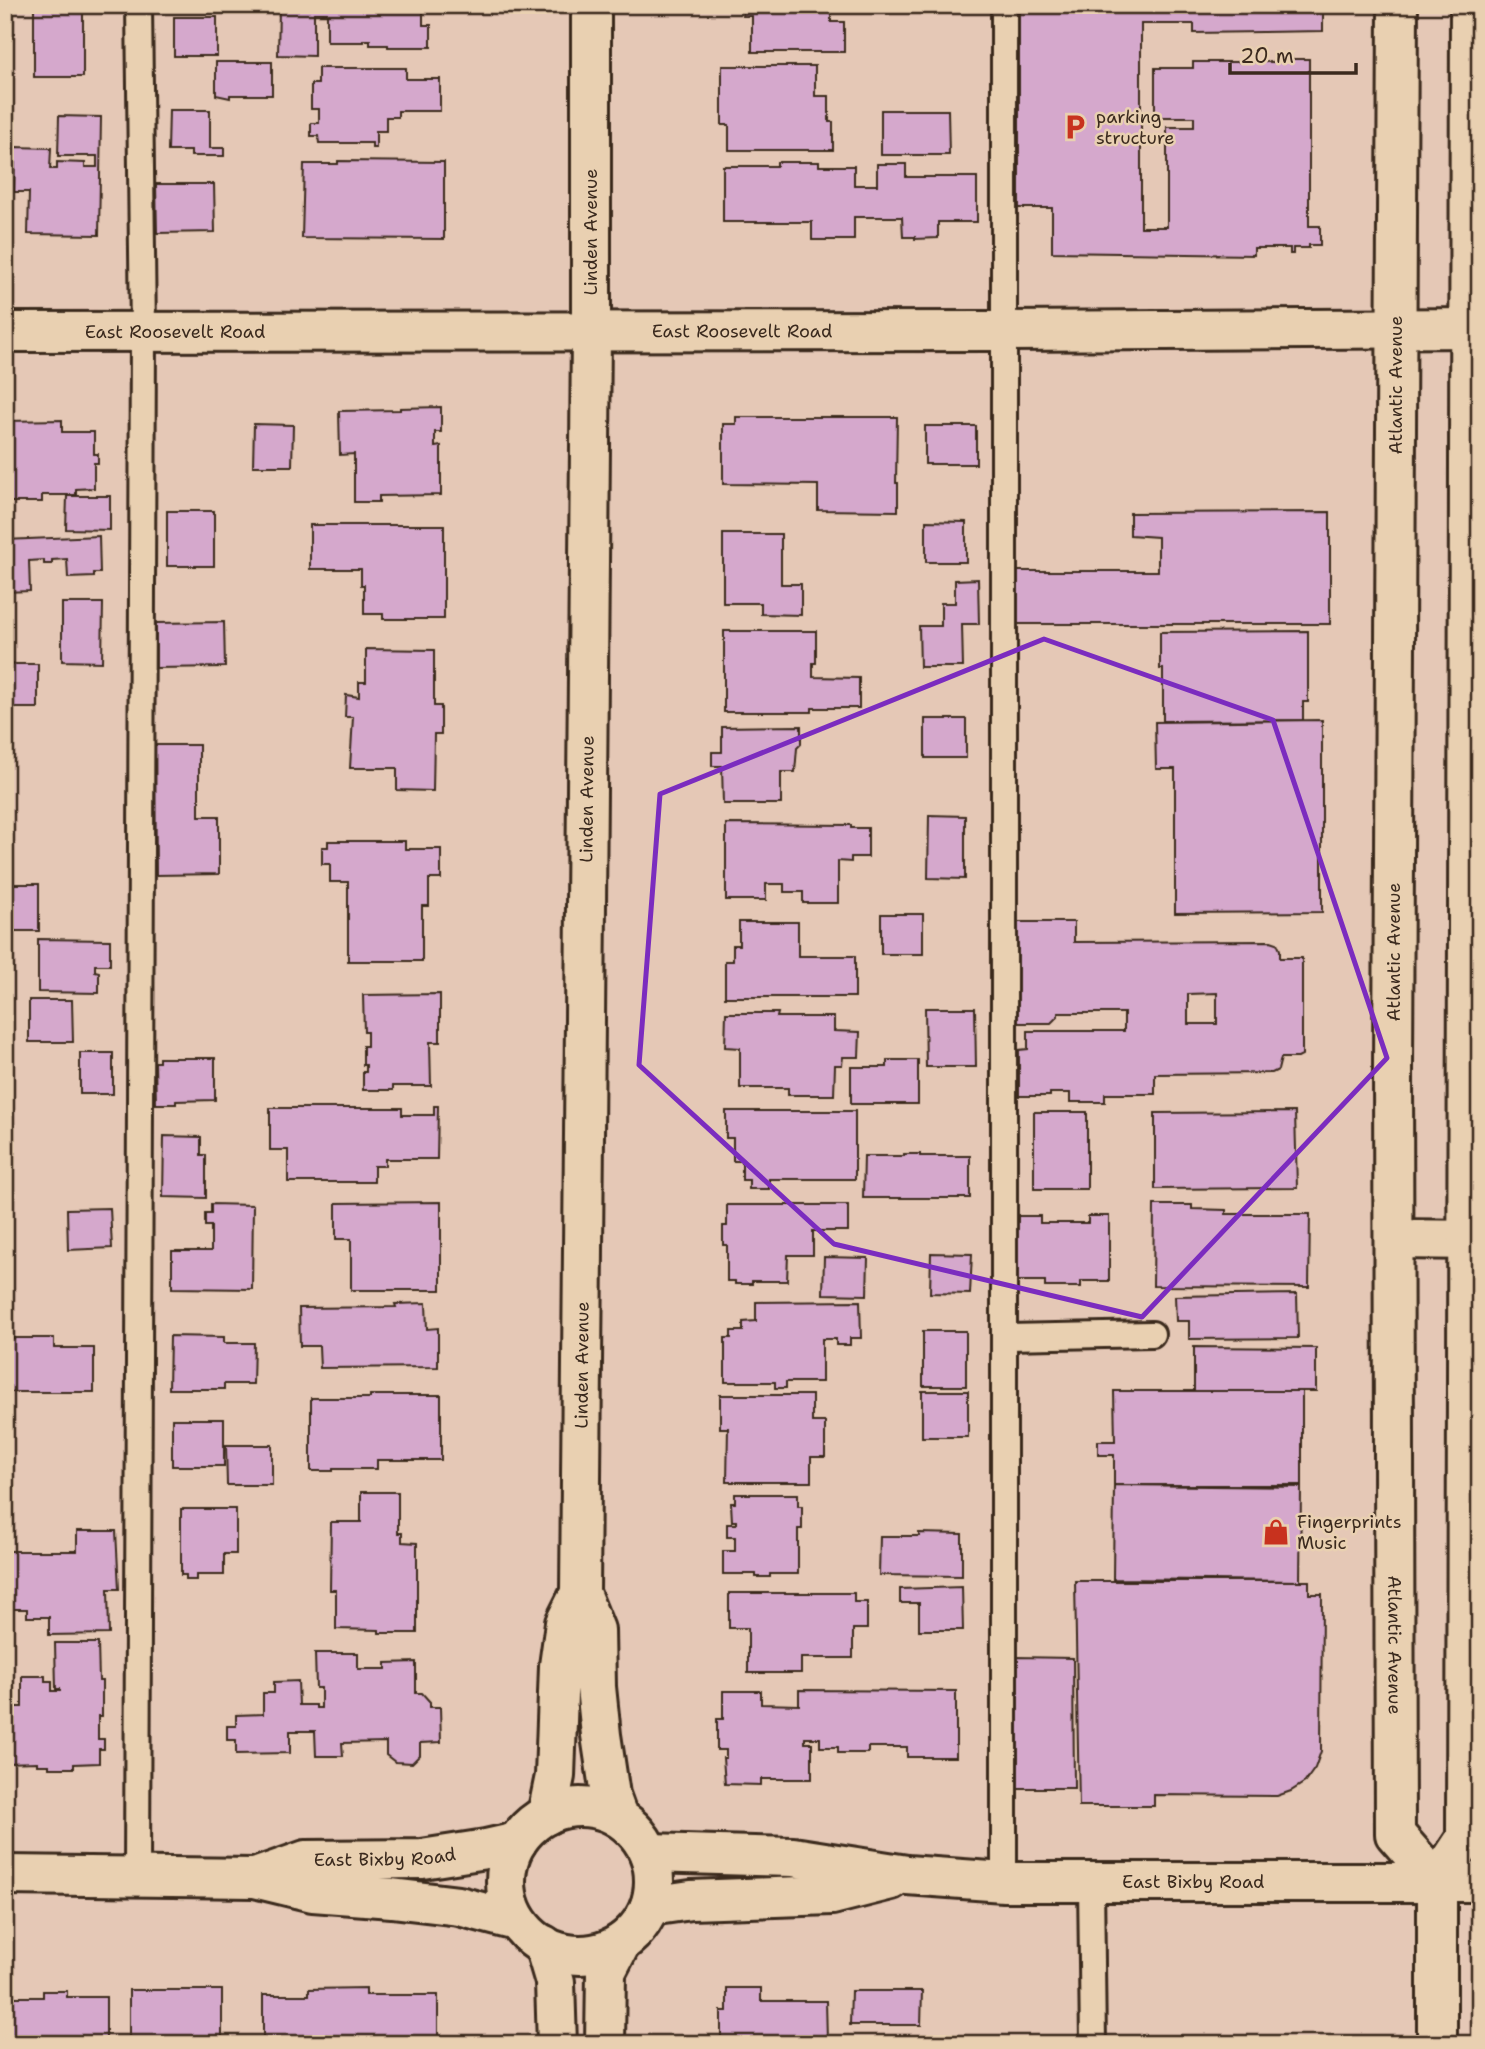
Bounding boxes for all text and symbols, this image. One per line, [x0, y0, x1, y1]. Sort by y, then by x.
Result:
scale bar [1230, 32, 1356, 76]
text: 20 m [1240, 42, 1294, 70]
place label: parking structure [1096, 105, 1175, 150]
parking icon: parking structure [1060, 112, 1090, 142]
street label: Linden Avenue [579, 168, 603, 296]
street label: Atlantic Avenue [1384, 315, 1408, 455]
street label: East Roosevelt Road [652, 319, 832, 343]
street label: East Roosevelt Road [85, 320, 265, 344]
street label: Linden Avenue [574, 735, 599, 863]
street label: Atlantic Avenue [1382, 882, 1406, 1022]
street label: Linden Avenue [569, 1301, 595, 1429]
place label: Fingerprints Music [1297, 1510, 1402, 1555]
shop icon: Fingerprints Music [1261, 1517, 1291, 1547]
street label: Atlantic Avenue [1382, 1575, 1407, 1715]
street label: East Bixby Road [314, 1842, 458, 1872]
street label: East Bixby Road [1122, 1870, 1264, 1894]

